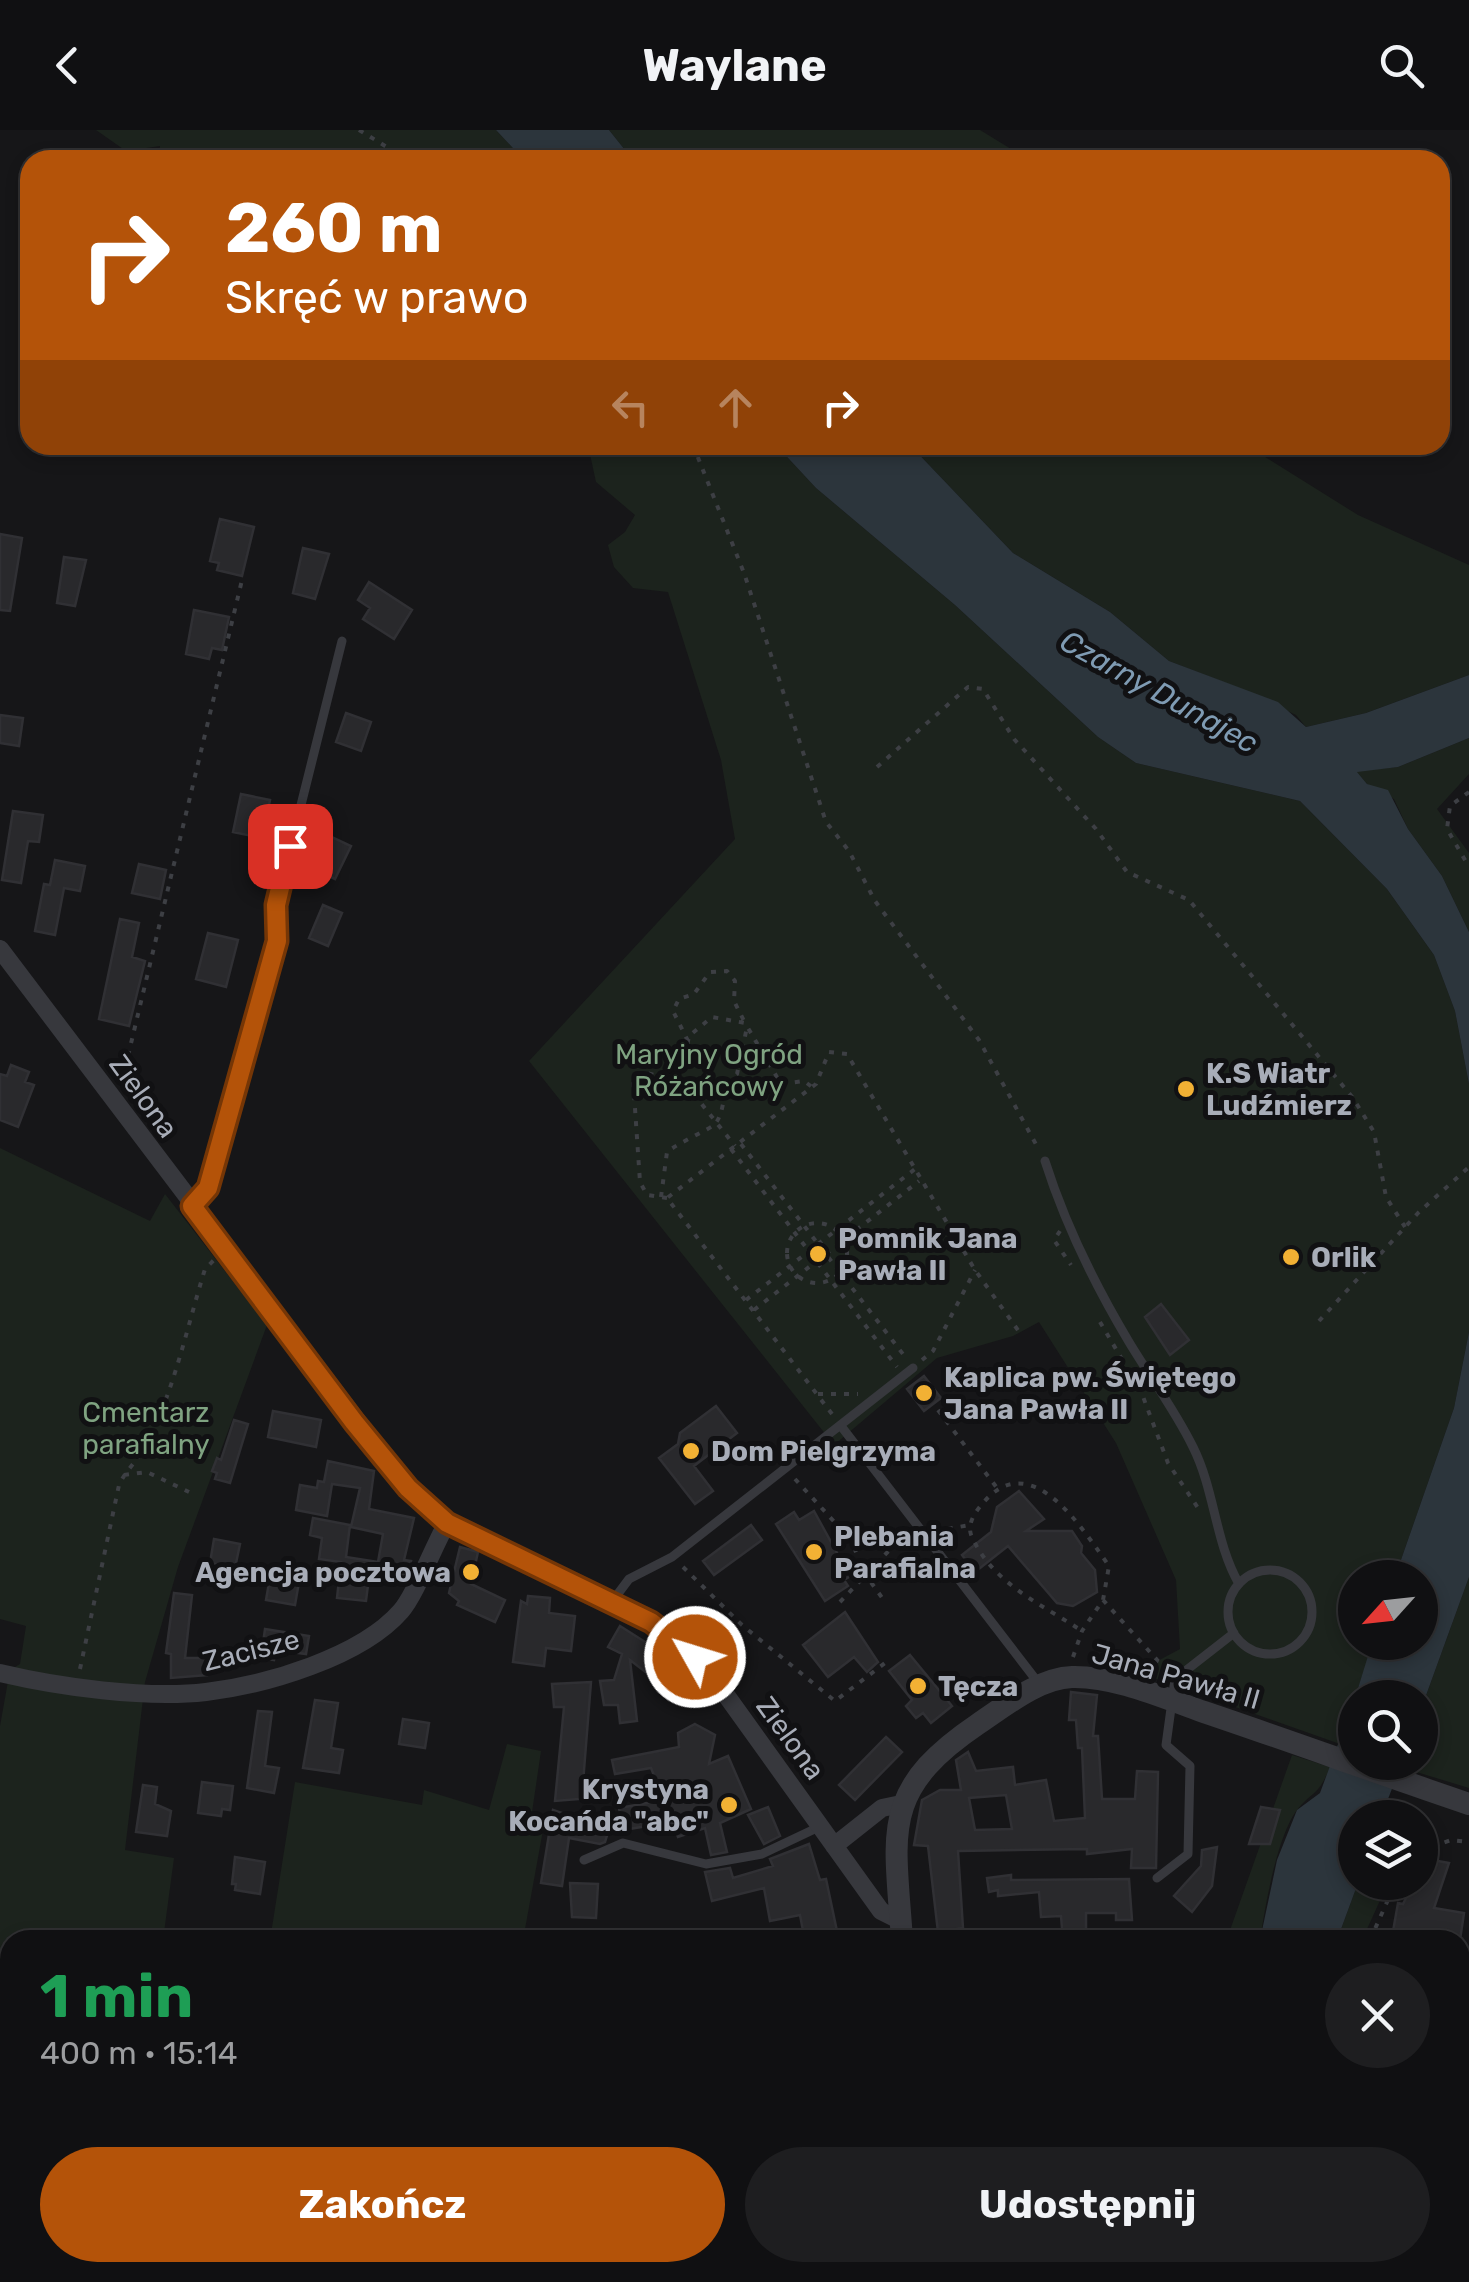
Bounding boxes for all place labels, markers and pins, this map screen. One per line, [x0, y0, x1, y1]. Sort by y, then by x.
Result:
pin [248, 804, 333, 889]
place label: K.S Wiatr Ludźmierz [1206, 1057, 1352, 1122]
marker: K.S Wiatr Ludźmierz [1175, 1078, 1197, 1100]
place label: Pomnik Jana Pawła II [838, 1222, 1018, 1287]
place label: Orlik [1311, 1241, 1377, 1274]
marker: Pomnik Jana Pawła II [807, 1243, 829, 1265]
marker: Orlik [1280, 1246, 1302, 1268]
place label: Kaplica pw. Świętego Jana Pawła II [944, 1361, 1236, 1426]
marker: Kaplica pw. Świętego Jana Pawła II [913, 1382, 935, 1404]
place label: Dom Pielgrzyma [711, 1435, 936, 1468]
marker: Dom Pielgrzyma [680, 1440, 702, 1462]
place label: Plebania Parafialna [834, 1520, 976, 1585]
marker: Plebania Parafialna [803, 1541, 825, 1563]
place label: Agencja pocztowa [195, 1556, 451, 1589]
marker: Agencja pocztowa [460, 1561, 482, 1583]
place label: Tęcza [938, 1670, 1018, 1703]
marker: Tęcza [907, 1675, 929, 1697]
place label: Krystyna Kocańda "abc" [508, 1773, 709, 1838]
marker: Krystyna Kocańda "abc" [718, 1794, 740, 1816]

